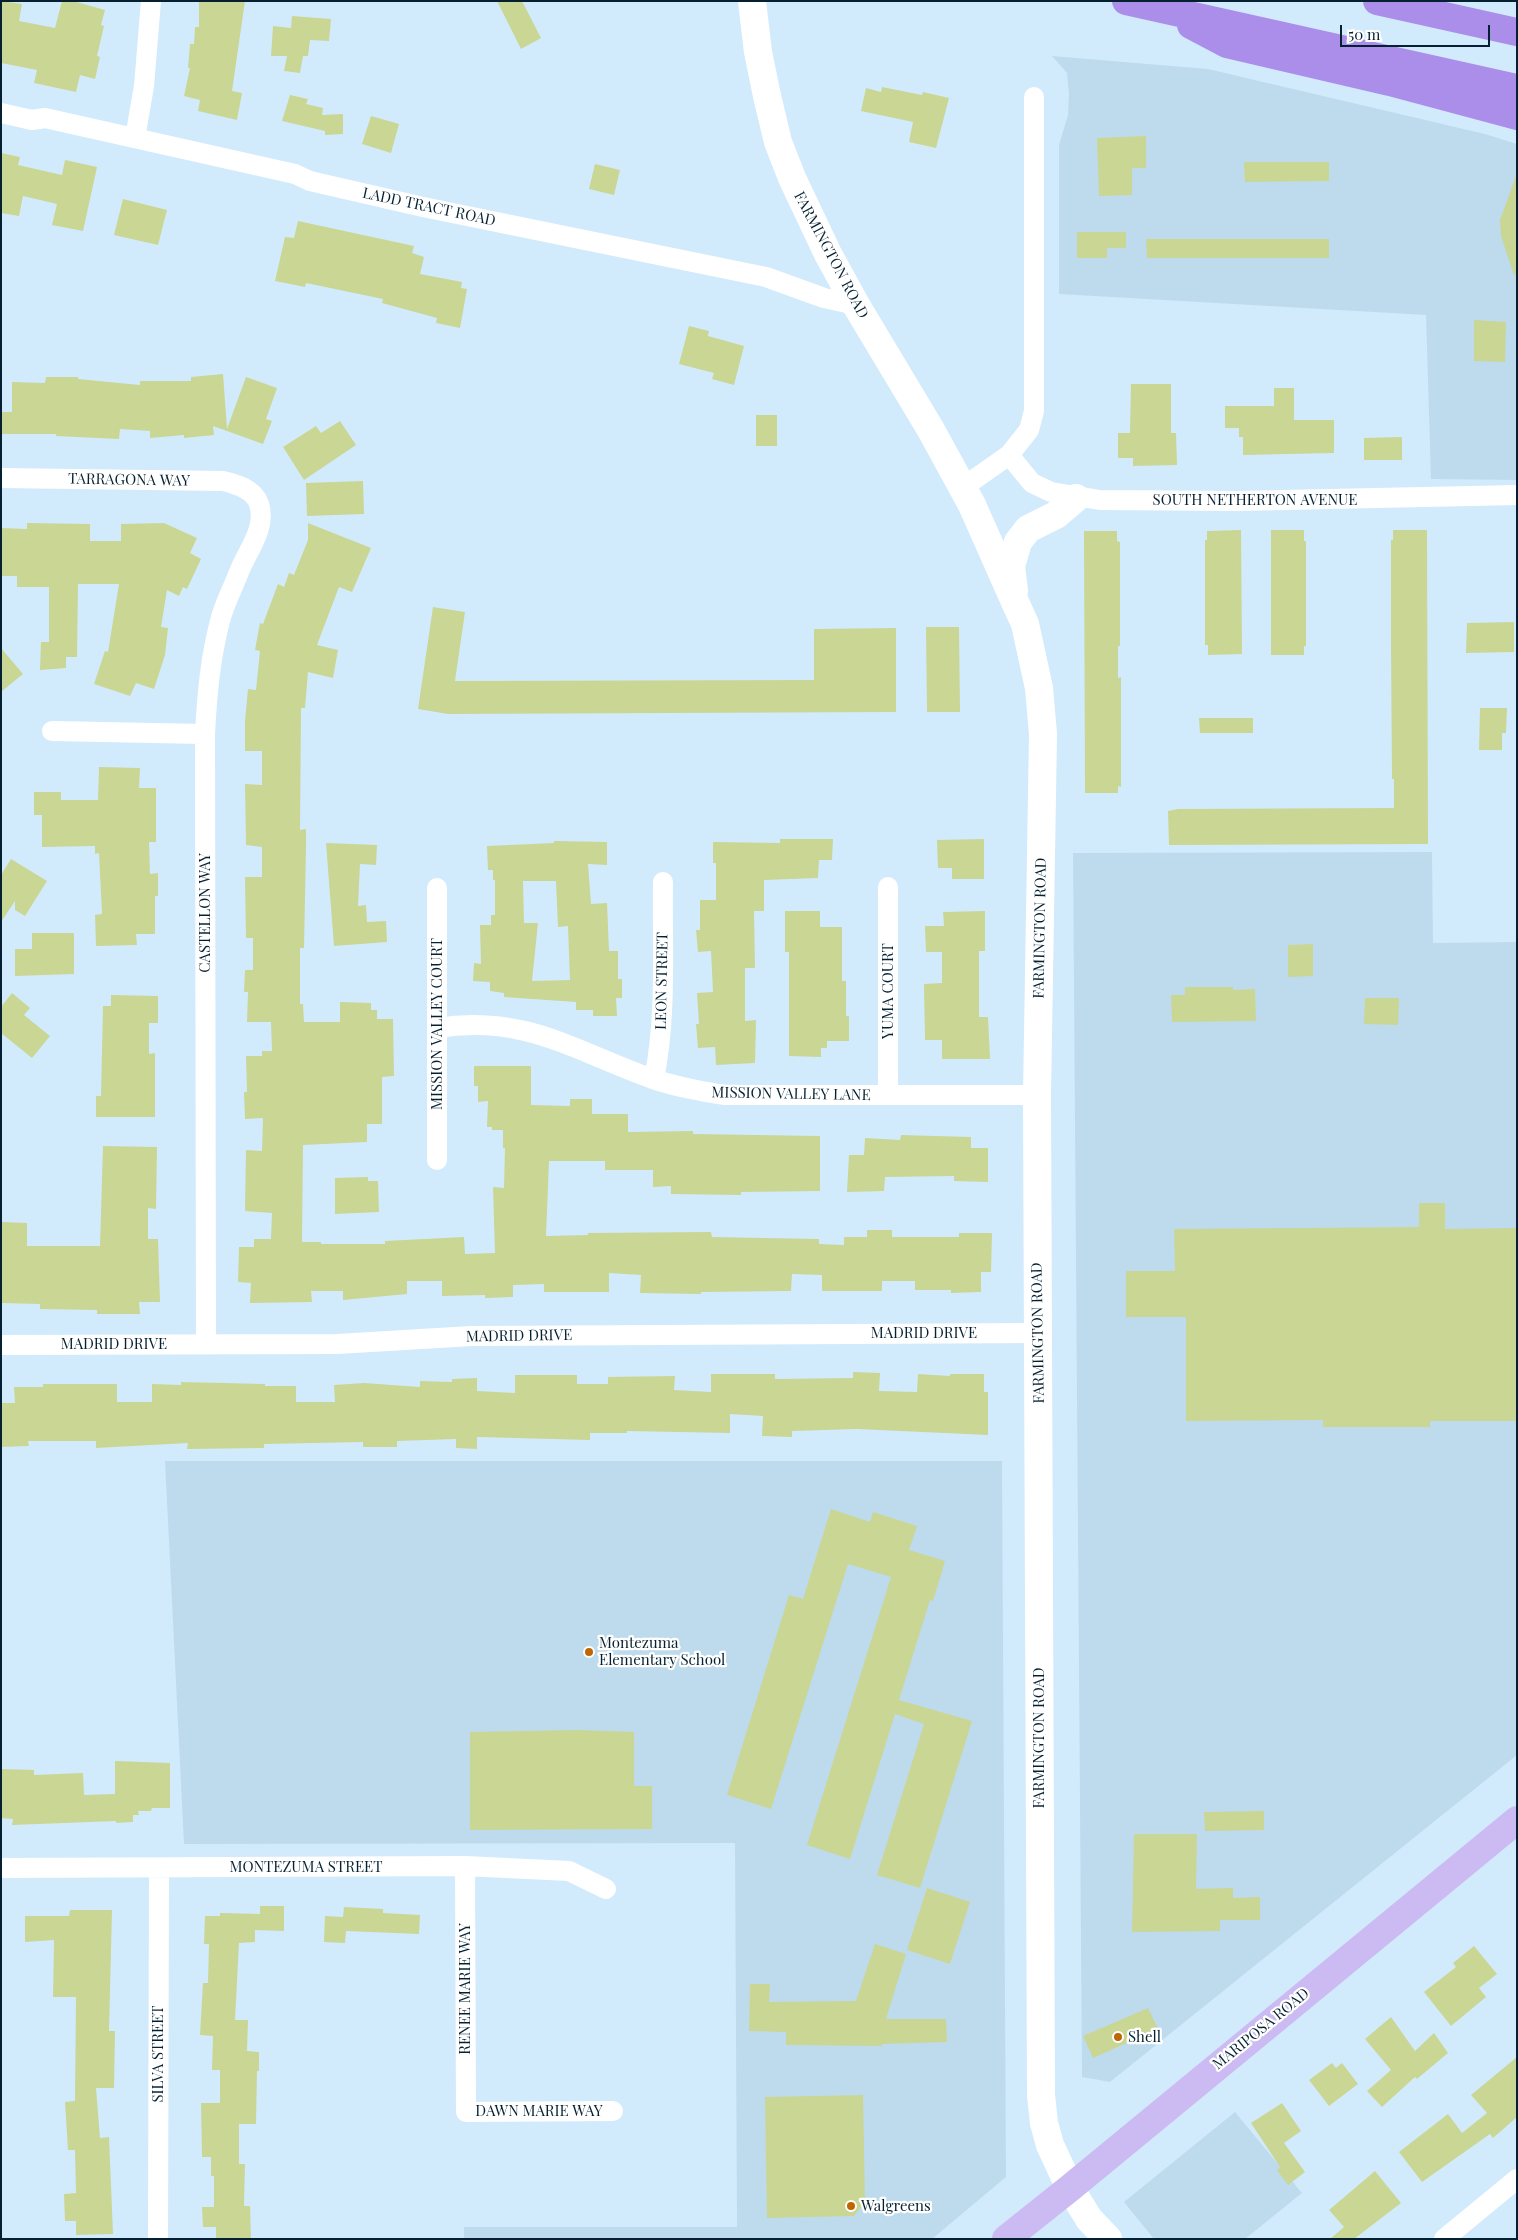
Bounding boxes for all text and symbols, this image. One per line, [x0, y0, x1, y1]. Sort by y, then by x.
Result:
scale bar [1343, 15, 1493, 47]
text: 50 m [1348, 24, 1380, 44]
street label: LADD TRACT ROAD [361, 184, 497, 230]
street label: FARMINGTON ROAD [790, 188, 872, 322]
street label: TARRAGONA WAY [68, 470, 190, 490]
street label: SOUTH NETHERTON AVENUE [1153, 491, 1357, 509]
street label: CASTELLON WAY [196, 853, 214, 973]
street label: FARMINGTON ROAD [1030, 857, 1050, 999]
street label: LEON STREET [652, 932, 672, 1030]
street label: MISSION VALLEY COURT [428, 938, 446, 1110]
street label: YUMA COURT [879, 943, 897, 1039]
street label: MISSION VALLEY LANE [711, 1084, 871, 1104]
street label: FARMINGTON ROAD [1028, 1262, 1048, 1404]
street label: MADRID DRIVE [871, 1324, 977, 1342]
street label: MADRID DRIVE [466, 1326, 572, 1346]
street label: MADRID DRIVE [61, 1335, 167, 1353]
place label: Montezuma Elementary School [599, 1634, 725, 1669]
marker: Montezuma Elementary School [583, 1646, 595, 1658]
street label: FARMINGTON ROAD [1030, 1667, 1048, 1809]
street label: MONTEZUMA STREET [229, 1858, 383, 1876]
street label: RENEE MARIE WAY [456, 1923, 474, 2055]
street label: MARIPOSA ROAD [1209, 1985, 1313, 2073]
street label: SILVA STREET [149, 2005, 167, 2103]
place label: Shell [1128, 2028, 1161, 2046]
marker: Shell [1112, 2031, 1124, 2043]
street label: DAWN MARIE WAY [475, 2102, 603, 2120]
place label: Walgreens [861, 2197, 931, 2215]
marker: Walgreens [845, 2200, 857, 2212]

